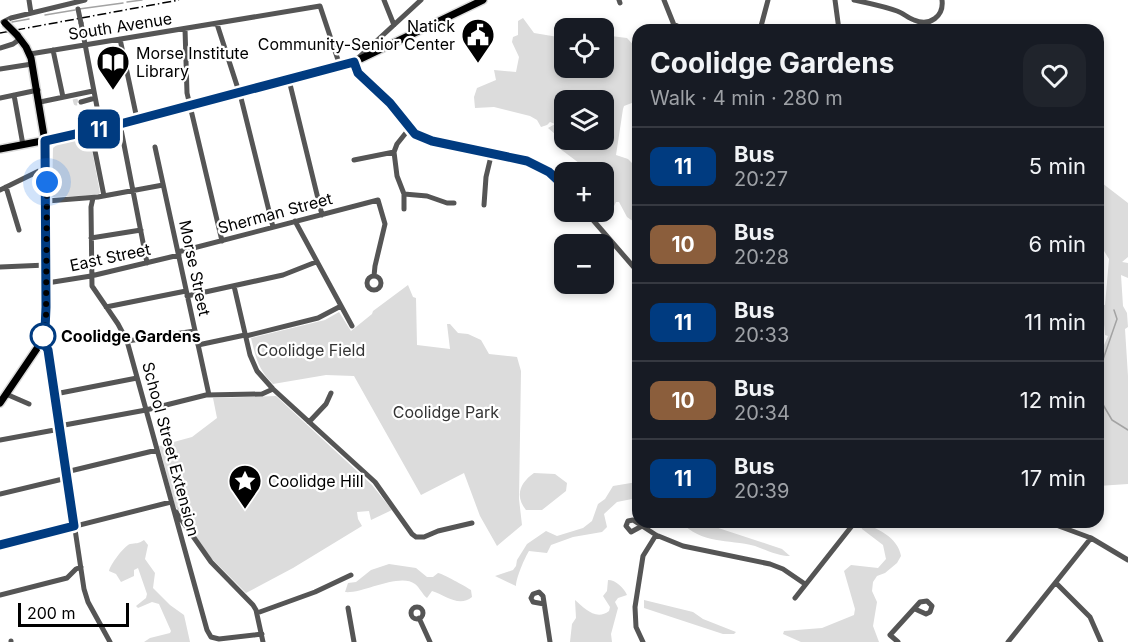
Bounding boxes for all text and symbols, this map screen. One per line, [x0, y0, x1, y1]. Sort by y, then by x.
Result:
street label: South Avenue [67, 8, 173, 44]
place label: Natick Community-Senior Center [258, 16, 455, 54]
public building icon: Natick Community-Senior Center [460, 17, 496, 64]
map controls [554, 18, 614, 294]
button: locate [554, 18, 614, 78]
place label: Morse Institute Library [136, 43, 249, 81]
library icon: Morse Institute Library [95, 44, 131, 91]
button: heart [1023, 44, 1086, 107]
text: Coolidge Gardens [650, 46, 894, 80]
text: Walk · 4 min · 280 m [650, 86, 843, 110]
button: layers [554, 90, 614, 150]
line badge: 11 [72, 110, 126, 148]
text: 11 [90, 117, 108, 142]
text: Bus [734, 141, 775, 167]
text: 5 min [1029, 153, 1086, 179]
text: 11 [674, 154, 692, 179]
button: + [554, 162, 614, 222]
your location [32, 167, 62, 197]
text: 20:27 [734, 167, 788, 191]
street label: Sherman Street [216, 188, 334, 238]
street label: Morse Street [175, 218, 215, 318]
text: Bus [734, 219, 775, 245]
text: 6 min [1029, 231, 1086, 257]
text: 10 [671, 232, 695, 257]
button: − [554, 234, 614, 294]
street label: East Street [68, 239, 152, 275]
text: 20:28 [734, 245, 789, 269]
text: Bus [734, 297, 775, 323]
text: 11 min [1024, 309, 1086, 335]
text: 11 [674, 310, 692, 335]
marker: Coolidge Gardens [30, 323, 56, 349]
text: 20:33 [734, 323, 789, 347]
place label: Coolidge Gardens [61, 326, 201, 346]
park label: Coolidge Field [257, 340, 365, 360]
street label: School Street Extension [138, 359, 204, 539]
text: Bus [734, 375, 775, 401]
text: 12 min [1020, 387, 1086, 413]
text: 10 [671, 388, 695, 413]
text: 20:34 [734, 401, 790, 425]
park label: Coolidge Park [393, 402, 499, 422]
text: Bus [734, 453, 775, 479]
place icon: Coolidge Hill [227, 463, 263, 510]
text: 17 min [1021, 465, 1086, 491]
text: 11 [674, 466, 692, 491]
place label: Coolidge Hill [268, 471, 364, 491]
text: 20:39 [734, 479, 789, 503]
scale bar [18, 600, 129, 628]
text: 200 m [27, 603, 75, 623]

